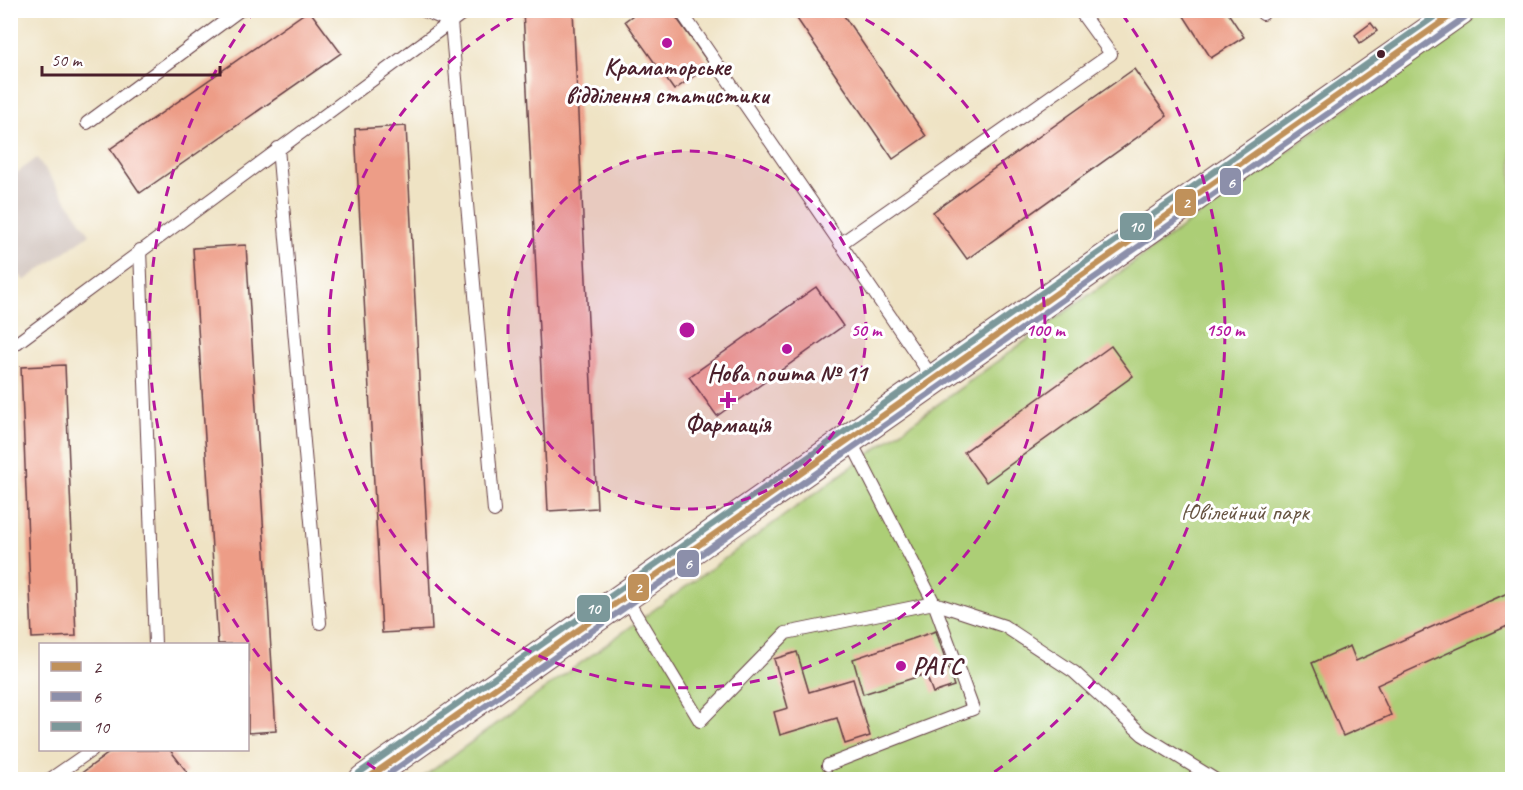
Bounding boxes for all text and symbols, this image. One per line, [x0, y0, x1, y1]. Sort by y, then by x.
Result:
marker: Краматорське відділення статистики [660, 36, 674, 50]
scale bar [42, 39, 220, 77]
unlabelled marker [1375, 48, 1387, 60]
text: 50 m [51, 49, 84, 71]
place label: Краматорське відділення статистики [565, 52, 771, 110]
line badge: 6 [1219, 167, 1242, 196]
text: 6 [1227, 173, 1236, 193]
line badge: 2 [1174, 188, 1197, 217]
text: 2 [1182, 193, 1191, 213]
line badge: 10 [1119, 212, 1153, 241]
text: 10 [1129, 217, 1145, 237]
text: 50 m [851, 319, 883, 341]
text: 100 m [1026, 319, 1066, 341]
text: 150 m [1206, 319, 1246, 341]
centre of rings [677, 320, 697, 340]
marker: Нова пошта № 11 [780, 342, 794, 356]
place label: Нова пошта № 11 [707, 358, 870, 388]
marker: Фармація [721, 393, 735, 407]
place label: Фармація [685, 409, 772, 439]
park label: Ювілейний парк [1181, 497, 1311, 527]
line badge: 6 [676, 549, 700, 578]
text: 6 [684, 554, 693, 574]
line badge: 2 [627, 573, 650, 602]
text: 2 [634, 578, 643, 598]
line badge: 10 [576, 594, 611, 623]
text: 10 [586, 599, 602, 619]
legend [39, 643, 249, 751]
place label: РАГС [913, 651, 965, 681]
text: 2 [93, 656, 103, 678]
marker: РАГС [894, 659, 908, 673]
text: 6 [93, 686, 102, 708]
text: 10 [93, 716, 111, 738]

